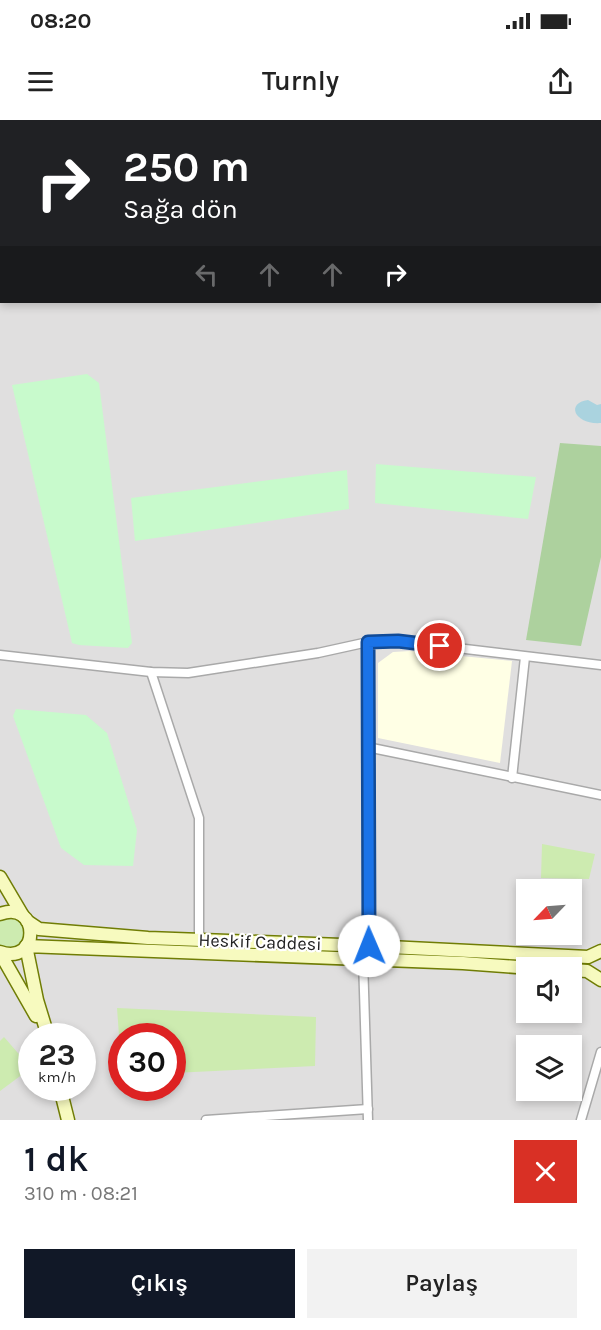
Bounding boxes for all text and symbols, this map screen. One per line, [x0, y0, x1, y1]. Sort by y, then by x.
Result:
text: 08:20 [30, 8, 91, 34]
icon: menu [24, 65, 57, 98]
text: Turnly [262, 65, 339, 97]
icon: share [544, 65, 577, 98]
text: 250 m [123, 142, 250, 192]
icon: right [24, 144, 102, 222]
text: Sağa dön [123, 193, 238, 225]
icon: left [190, 258, 223, 291]
icon: ahead [253, 258, 286, 291]
icon: ahead [316, 258, 349, 291]
icon: right [379, 258, 412, 291]
pin [414, 620, 465, 671]
icon: arrive [423, 629, 456, 662]
north arrow [516, 879, 582, 945]
map controls [516, 879, 582, 1101]
position arrow [337, 914, 401, 978]
street label: Heskif Caddesi [198, 929, 322, 955]
button: sound [516, 957, 582, 1023]
speed limit sign: 30 [108, 1023, 186, 1101]
button: layers [516, 1035, 582, 1101]
text: 23 [39, 1037, 75, 1073]
text: km/h [38, 1068, 76, 1086]
text: 1 dk [24, 1138, 88, 1180]
button: close [514, 1140, 577, 1203]
text: 310 m · 08:21 [24, 1182, 138, 1205]
button: Çıkış [24, 1249, 295, 1318]
button: Paylaş [307, 1249, 577, 1318]

